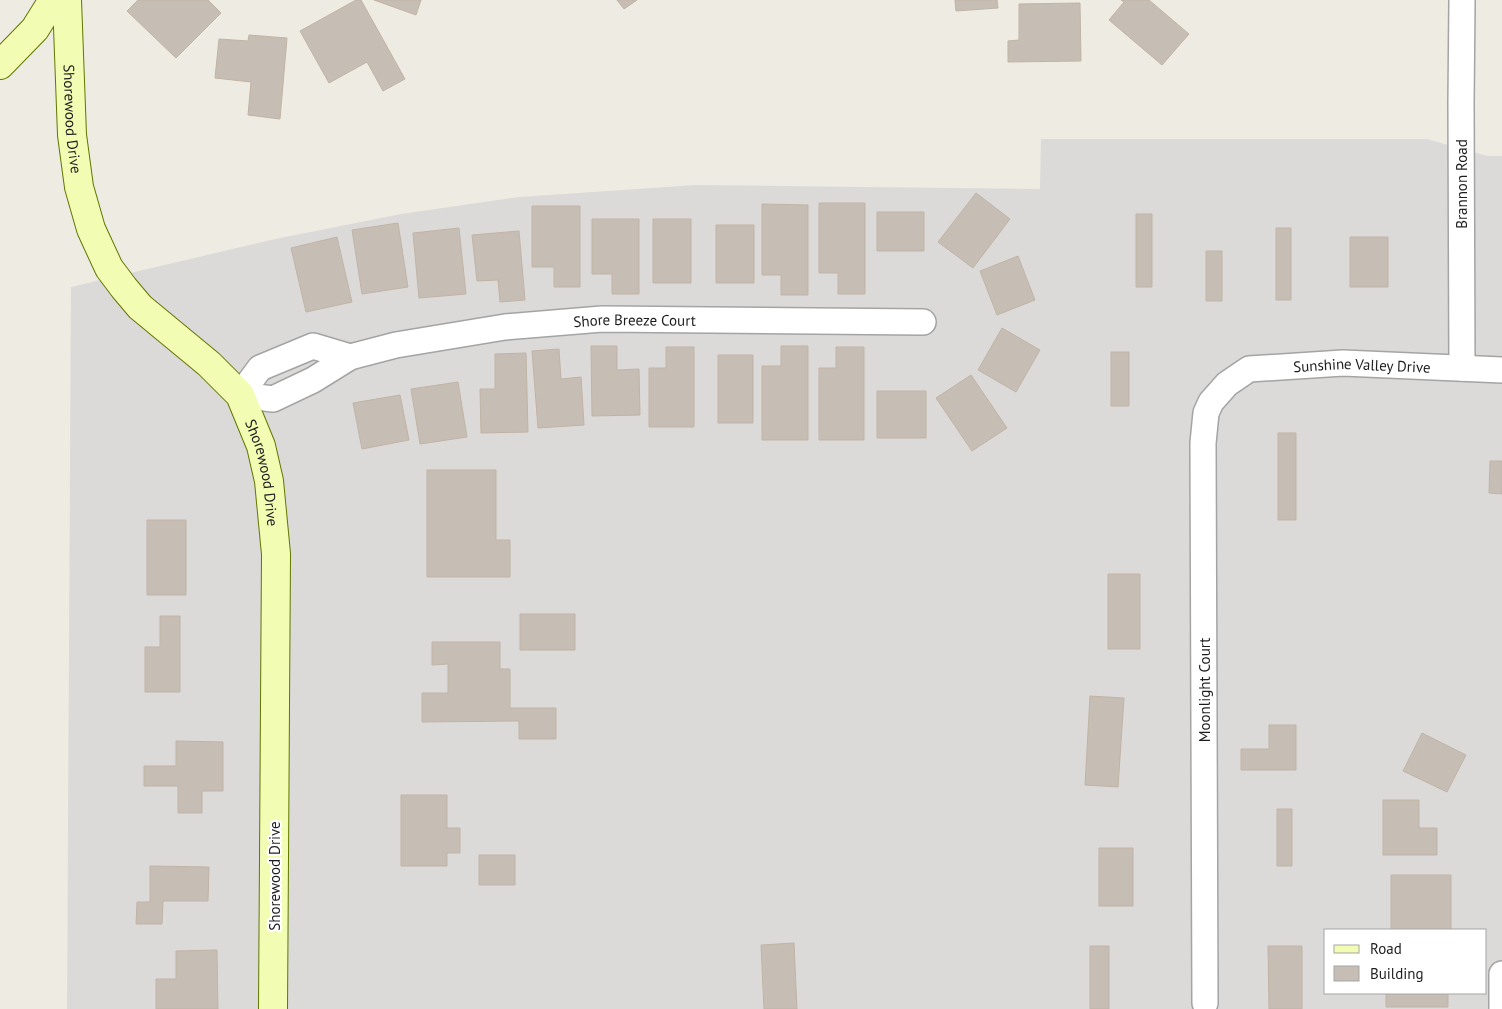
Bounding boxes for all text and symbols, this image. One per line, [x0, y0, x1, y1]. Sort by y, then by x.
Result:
street label: Shorewood Drive [60, 64, 87, 175]
street label: Brannon Road [1452, 139, 1471, 229]
street label: Shore Breeze Court [573, 309, 696, 331]
street label: Sunshine Valley Drive [1293, 353, 1431, 376]
street label: Shorewood Drive [241, 416, 283, 527]
street label: Moonlight Court [1195, 638, 1214, 742]
street label: Shorewood Drive [265, 821, 284, 931]
legend [1324, 929, 1487, 994]
text: Road [1370, 939, 1402, 958]
text: Building [1370, 964, 1424, 983]

